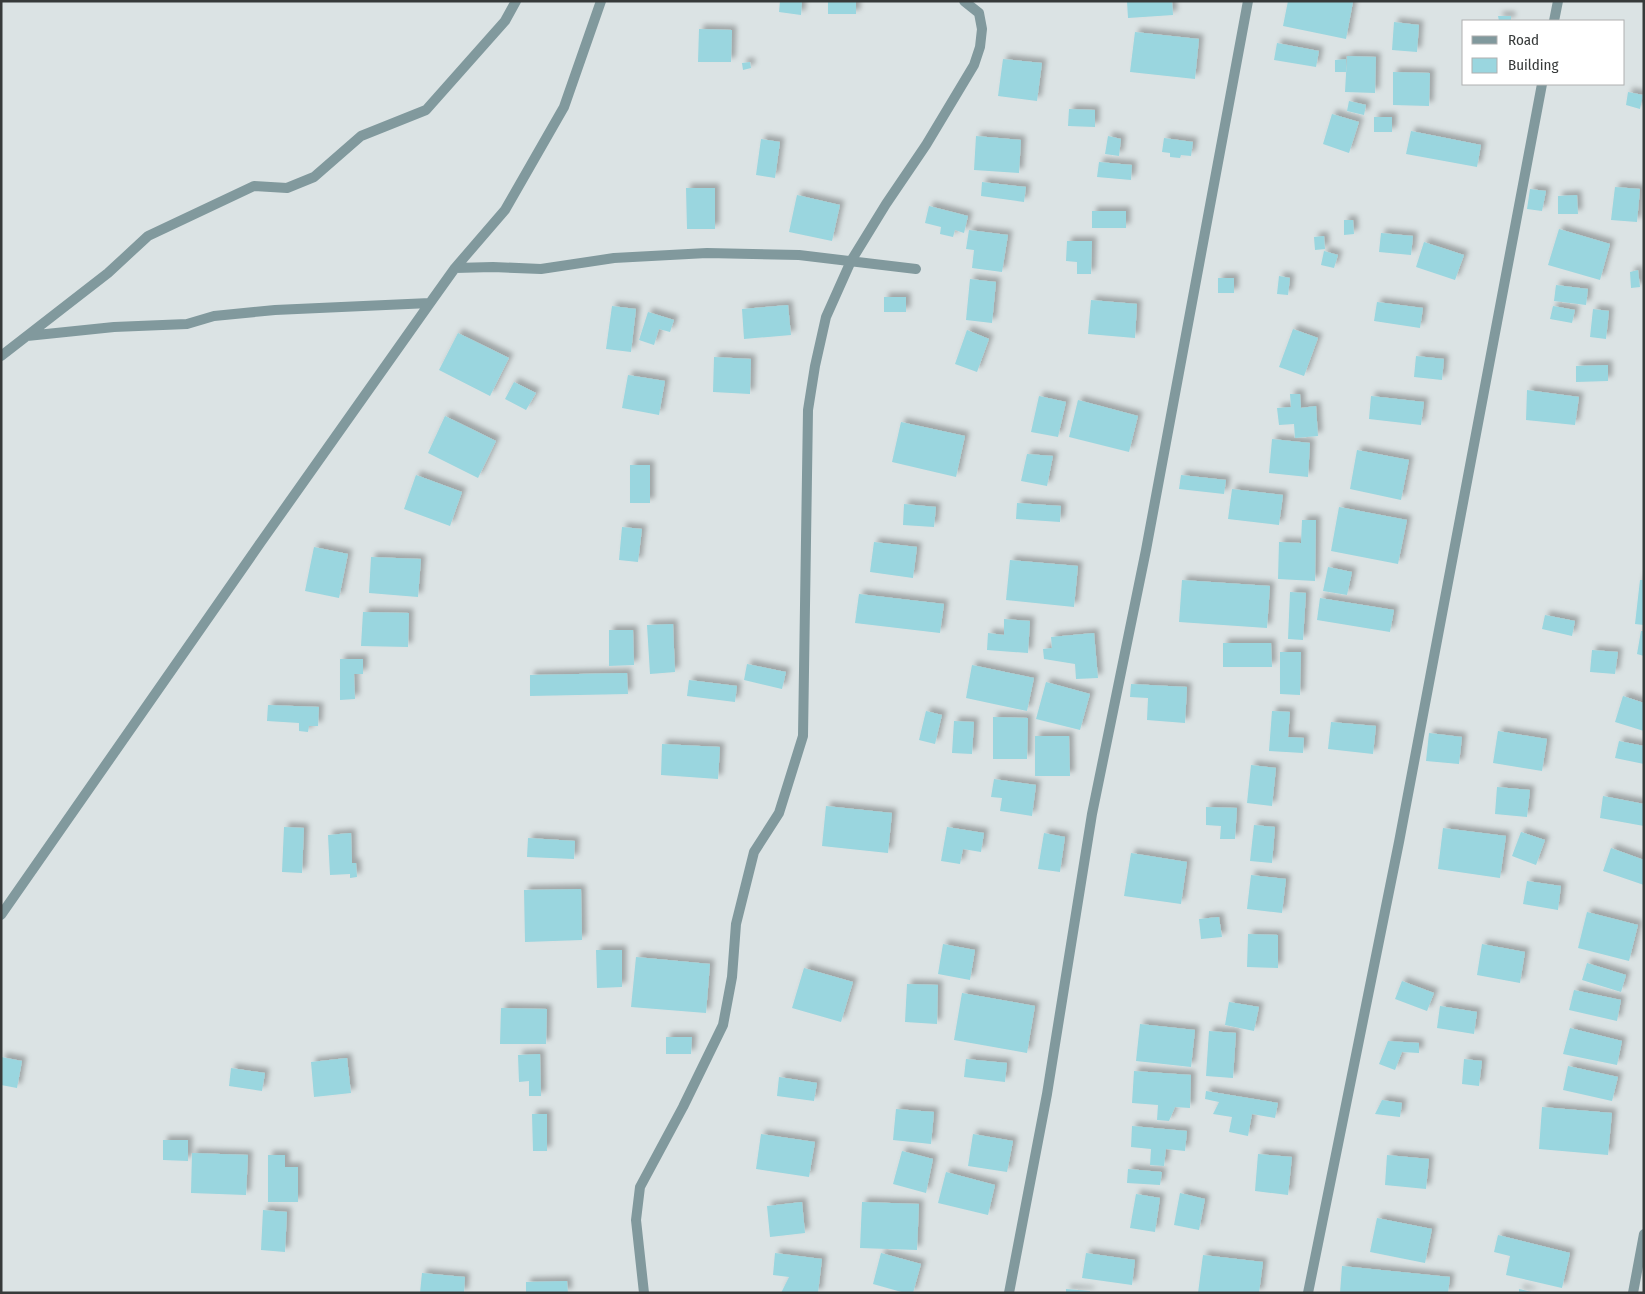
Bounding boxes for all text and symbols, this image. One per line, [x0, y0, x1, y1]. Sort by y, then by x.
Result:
legend [1462, 20, 1625, 85]
text: Road [1508, 31, 1539, 49]
text: Building [1508, 56, 1559, 74]

